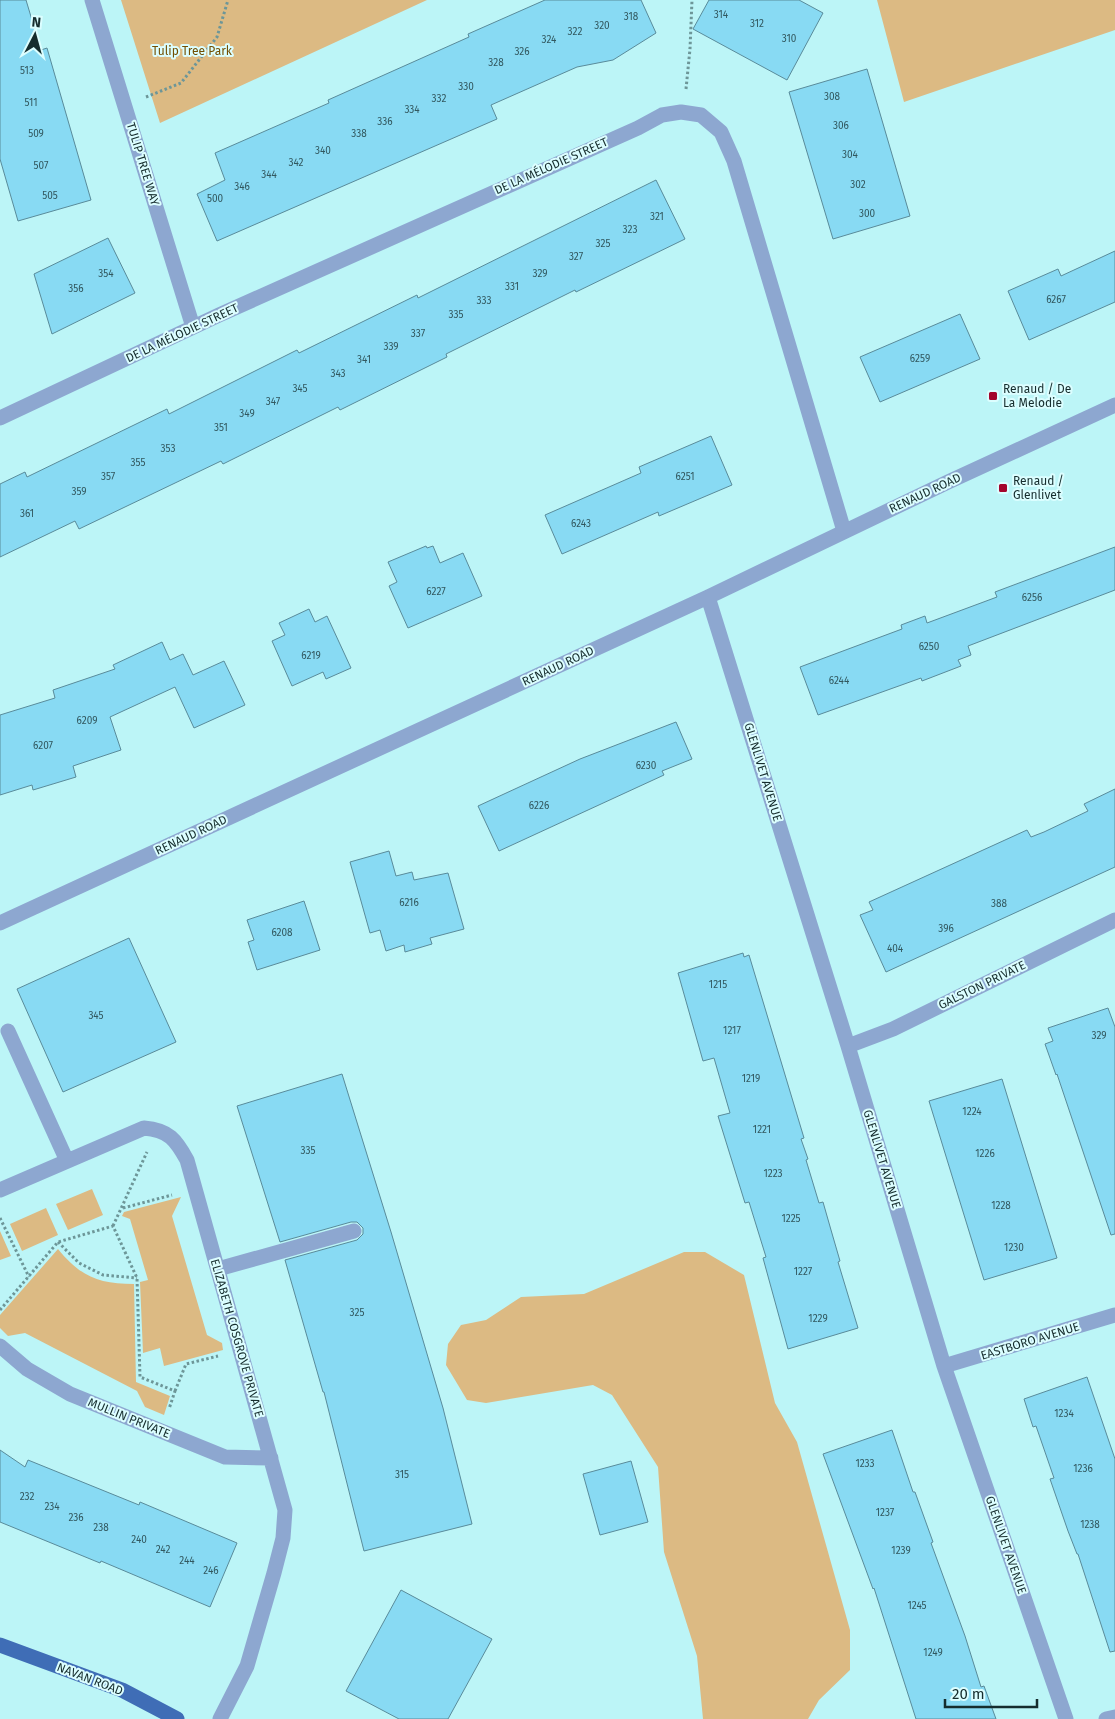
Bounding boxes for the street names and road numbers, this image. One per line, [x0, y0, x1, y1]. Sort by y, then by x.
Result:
street label: TULIP TREE WAY [124, 121, 162, 208]
street label: DE LA MÉLODIE STREET [492, 133, 611, 197]
street label: DE LA MÉLODIE STREET [123, 300, 241, 365]
street label: RENAUD ROAD [887, 470, 963, 516]
street label: RENAUD ROAD [520, 643, 596, 689]
street label: GLENLIVET AVENUE [741, 721, 785, 823]
street label: RENAUD ROAD [153, 812, 229, 858]
street label: GALSTON PRIVATE [936, 958, 1028, 1012]
street label: GLENLIVET AVENUE [860, 1108, 904, 1210]
street label: ELIZABETH COSGROVE PRIVATE [208, 1257, 266, 1419]
street label: EASTBORO AVENUE [979, 1319, 1081, 1363]
street label: MULLIN PRIVATE [86, 1395, 172, 1441]
street label: GLENLIVET AVENUE [983, 1494, 1029, 1596]
street label: NAVAN ROAD [55, 1660, 125, 1698]

